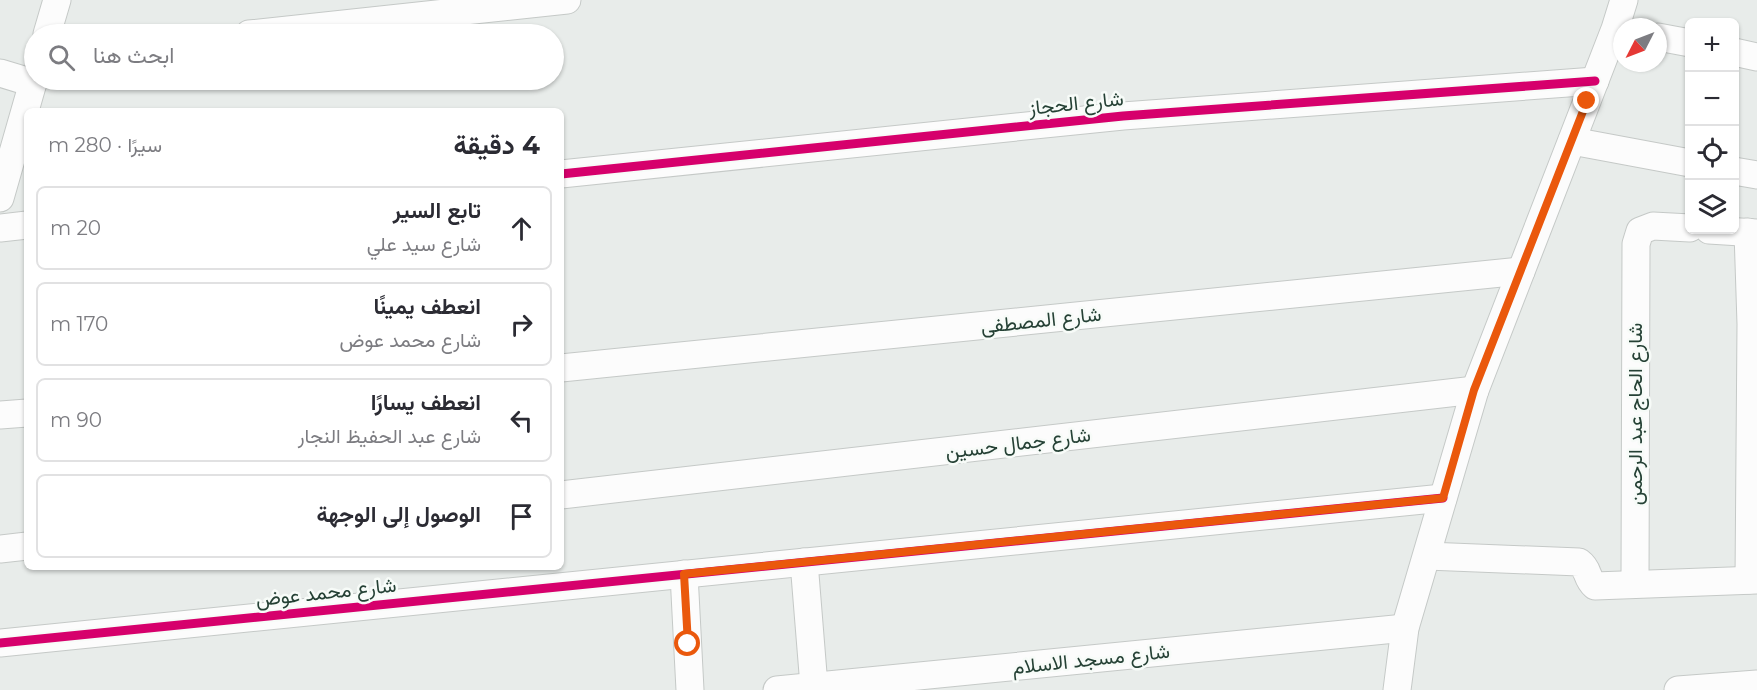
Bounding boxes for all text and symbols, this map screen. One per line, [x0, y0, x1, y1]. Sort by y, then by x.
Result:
north arrow [1613, 18, 1667, 72]
map controls [1685, 18, 1739, 234]
button: + [1685, 18, 1739, 72]
search box [24, 24, 564, 90]
icon: search [45, 41, 78, 74]
text: ابحث هنا [93, 42, 174, 69]
button: − [1685, 72, 1739, 126]
street label: شارع الحجاز [1026, 86, 1125, 122]
route end [1573, 87, 1599, 113]
button: locate [1685, 126, 1739, 180]
text: 4 دقيقة [453, 129, 540, 161]
text: سيرًا · 280 m [48, 133, 162, 157]
button: layers [1685, 180, 1739, 234]
text: تابع السير [393, 197, 481, 224]
icon: ahead [505, 212, 538, 245]
text: 20 m [50, 216, 101, 240]
text: شارع سيد علي [367, 232, 481, 256]
text: انعطف يمينًا [373, 293, 481, 320]
street label: شارع المصطفى [980, 302, 1103, 340]
icon: right [505, 308, 538, 341]
text: 170 m [50, 312, 108, 336]
street label: شارع الحاج عبد الرحمن [1623, 323, 1649, 505]
text: شارع محمد عوض [340, 328, 481, 352]
text: انعطف يسارًا [371, 389, 481, 416]
icon: left [505, 404, 538, 437]
text: 90 m [50, 408, 102, 432]
street label: شارع جمال حسين [944, 422, 1092, 466]
text: شارع عبد الحفيظ النجار [298, 424, 481, 448]
icon: arrive [505, 500, 538, 533]
text: الوصول إلى الوجهة [316, 501, 481, 528]
street label: شارع محمد عوض [254, 573, 398, 613]
route start [674, 630, 700, 656]
street label: شارع مسجد الاسلام [1011, 639, 1171, 681]

